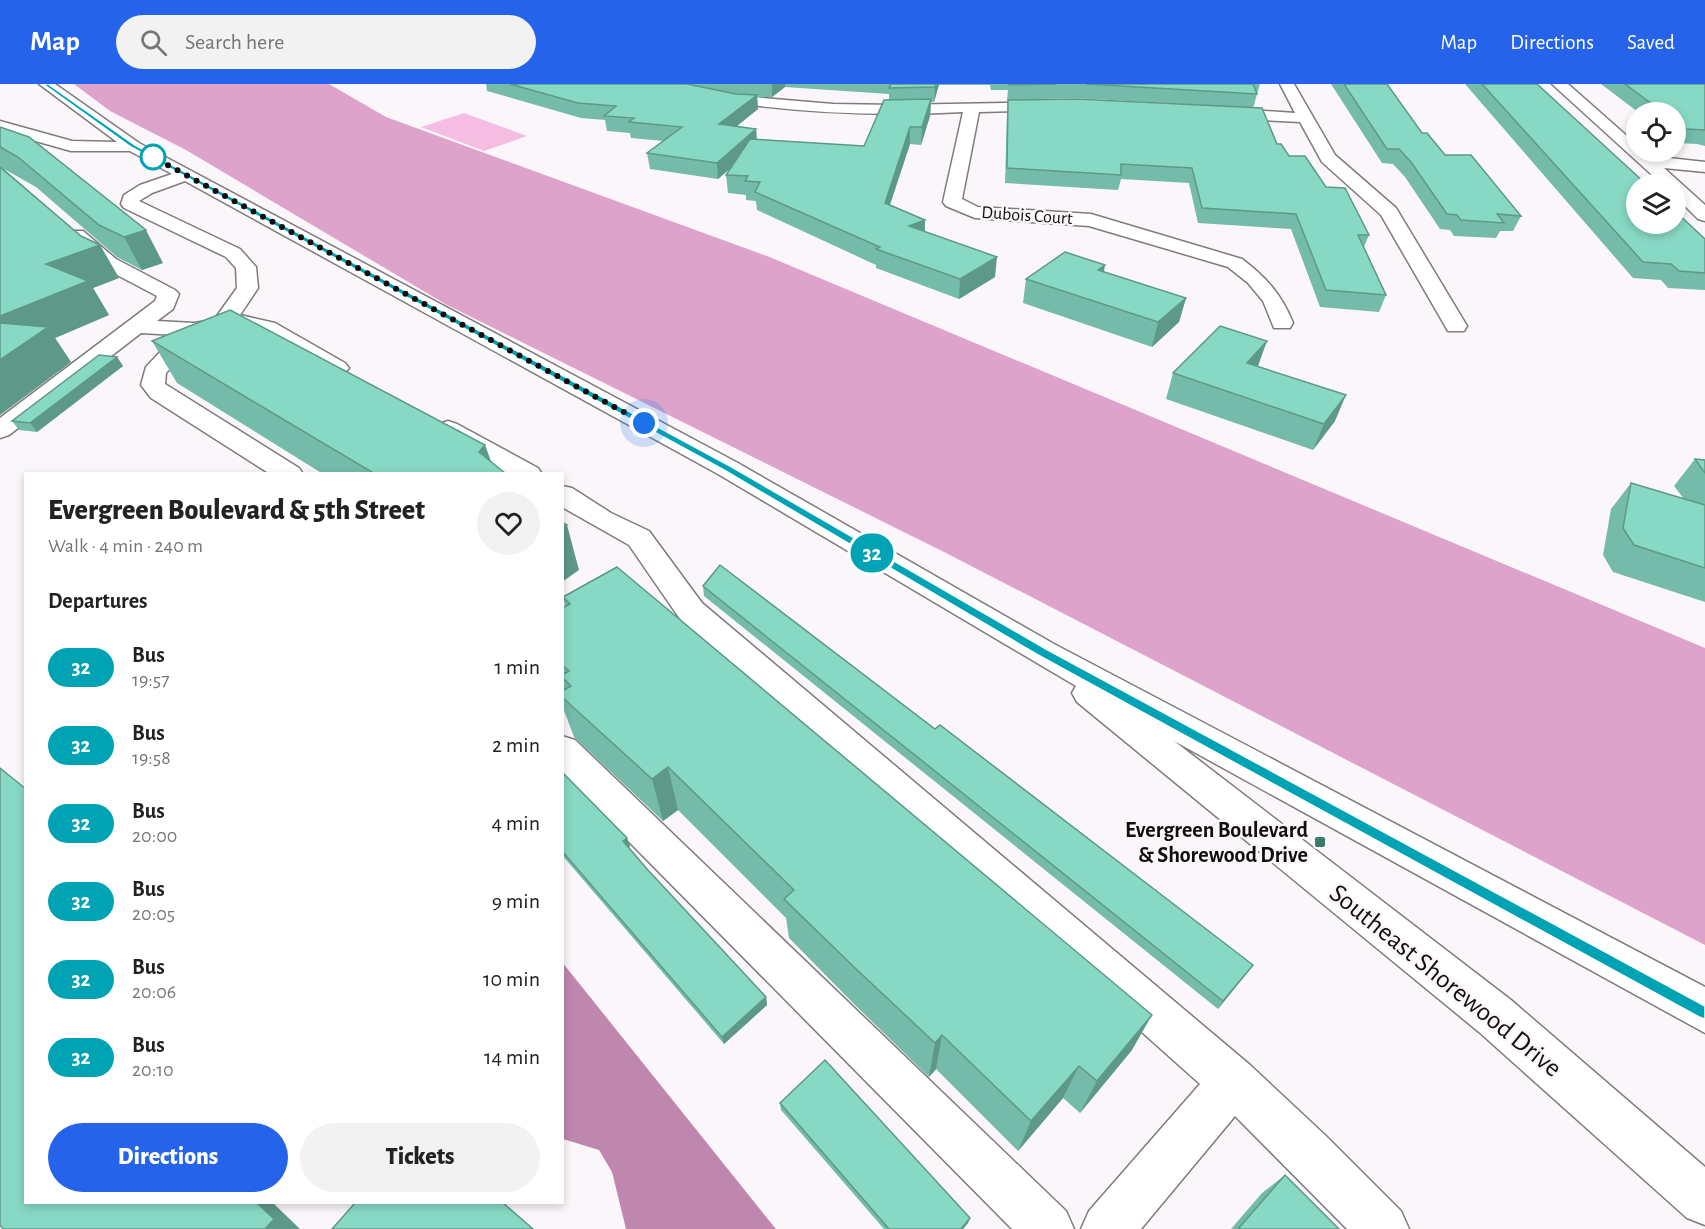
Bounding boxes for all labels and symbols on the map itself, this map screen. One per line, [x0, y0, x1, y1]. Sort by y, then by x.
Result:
unlabelled marker [140, 144, 166, 170]
street label: Dubois Court [981, 204, 1073, 228]
your location [629, 408, 659, 438]
line badge: 32 [845, 534, 899, 572]
place label: Evergreen Boulevard & Shorewood Drive [1125, 819, 1308, 866]
marker: Evergreen Boulevard & Shorewood Drive [1313, 835, 1327, 849]
street label: Southeast Shorewood Drive [1325, 879, 1567, 1082]

